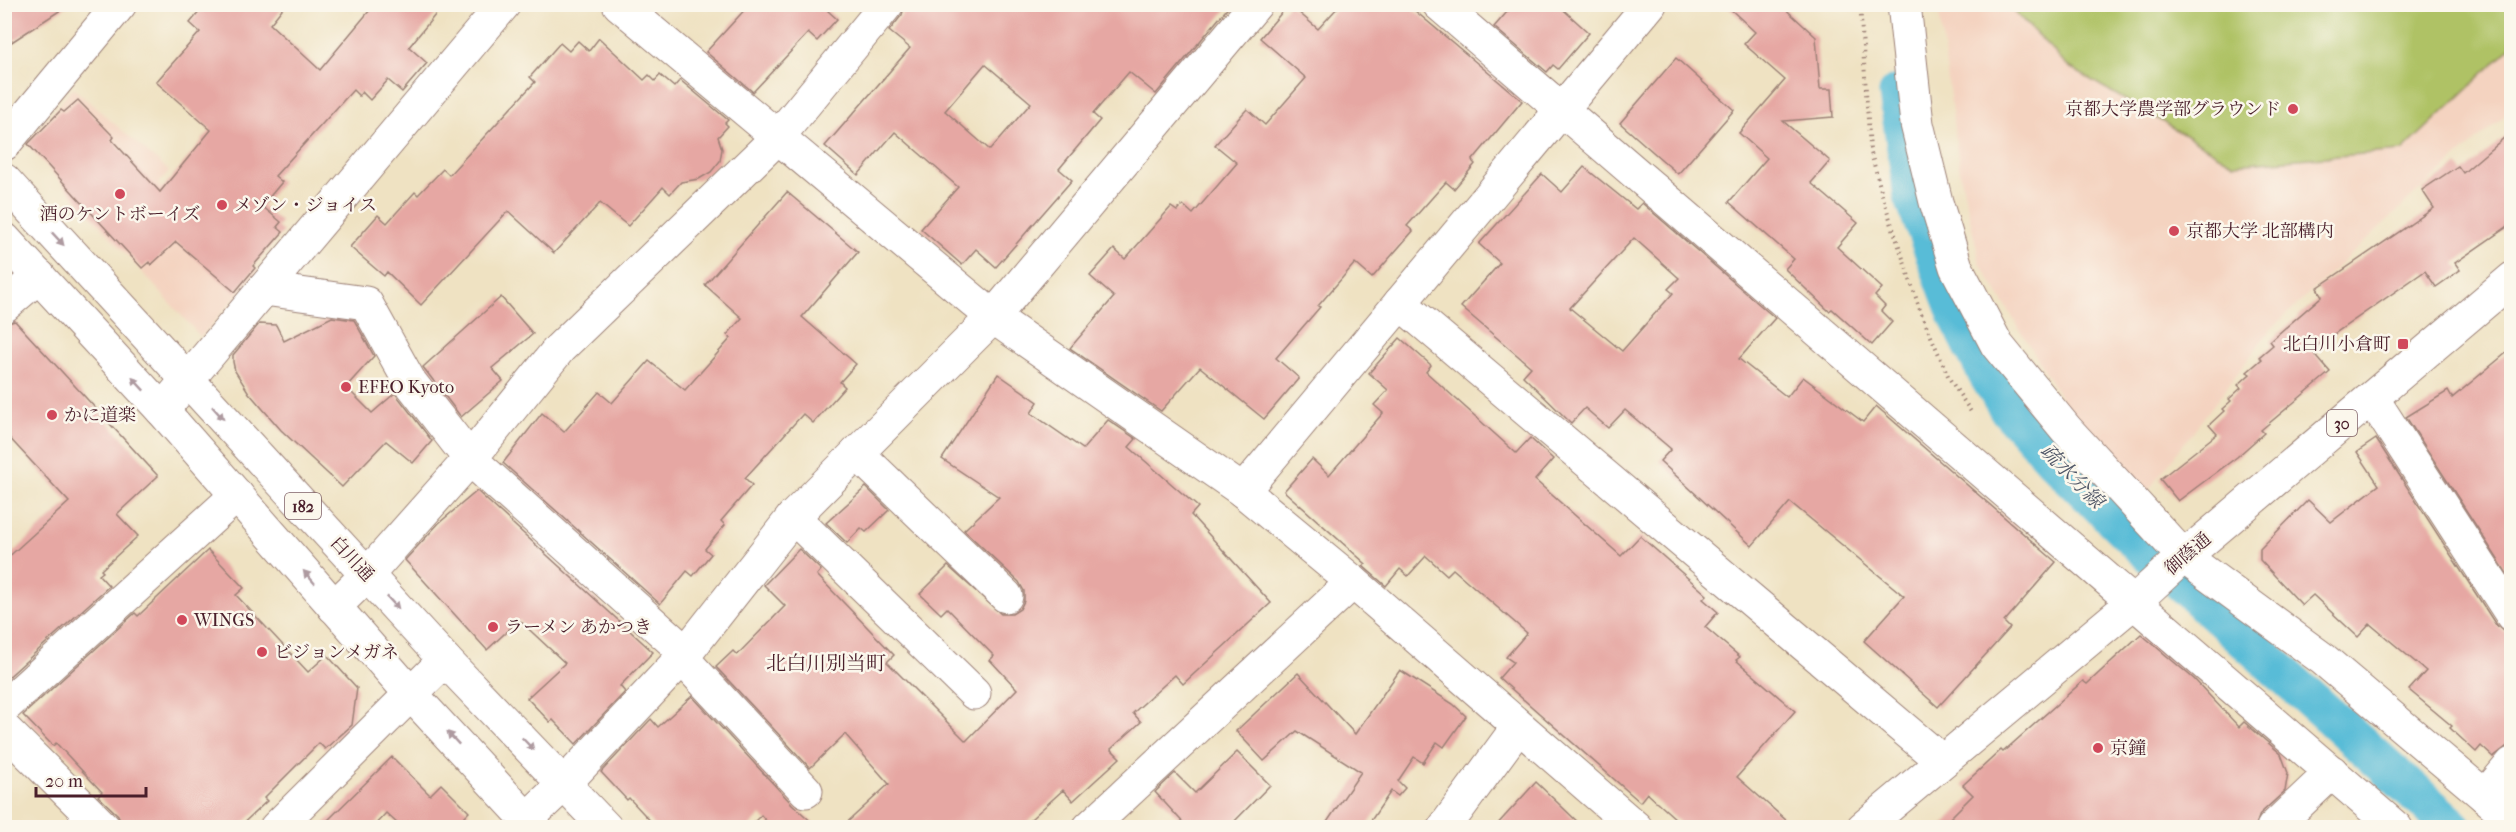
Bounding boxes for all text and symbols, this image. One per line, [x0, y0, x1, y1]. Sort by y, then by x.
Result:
place label: 京都大学農学部グラウンド [2065, 99, 2281, 120]
marker: 京都大学農学部グラウンド [2286, 102, 2300, 116]
marker: 酒のケントボーイズ [113, 187, 127, 201]
place label: メゾン・ジョイス [234, 195, 377, 216]
marker: メゾン・ジョイス [215, 198, 229, 212]
place label: 酒のケントボーイズ [40, 204, 200, 225]
place label: 京都大学 北部構内 [2186, 221, 2334, 242]
marker: 京都大学 北部構内 [2167, 224, 2181, 238]
one-way arrow [51, 231, 65, 246]
place label: 北白川小倉町 [2283, 334, 2391, 355]
marker: 北白川小倉町 [2396, 337, 2410, 351]
one-way arrow [132, 377, 145, 392]
place label: EFEO Kyoto [358, 377, 454, 398]
marker: EFEO Kyoto [339, 380, 353, 394]
place label: かに道楽 [64, 405, 136, 426]
one-way arrow [211, 406, 225, 420]
marker: かに道楽 [45, 408, 59, 422]
road number: 30 [2327, 410, 2357, 436]
water label: 疏水分線 [2036, 439, 2110, 515]
road number: 182 [285, 493, 321, 519]
street label: 御蔭通 [2161, 528, 2215, 580]
street label: 白川通 [326, 532, 378, 586]
one-way arrow [303, 570, 316, 585]
one-way arrow [386, 596, 400, 611]
place label: WINGS [193, 610, 254, 631]
marker: WINGS [175, 613, 189, 627]
place label: ラーメン あかつき [505, 617, 652, 638]
marker: ラーメン あかつき [486, 620, 500, 634]
place label: ビジョンメガネ [274, 642, 399, 663]
marker: ビジョンメガネ [255, 645, 269, 659]
district label: 北白川別当町 [766, 652, 886, 675]
one-way arrow [446, 732, 460, 746]
one-way arrow [520, 737, 534, 751]
place label: 京鐘 [2110, 738, 2146, 759]
marker: 京鐘 [2091, 741, 2105, 755]
scale bar [36, 760, 146, 798]
text: 20 m [45, 771, 83, 792]

